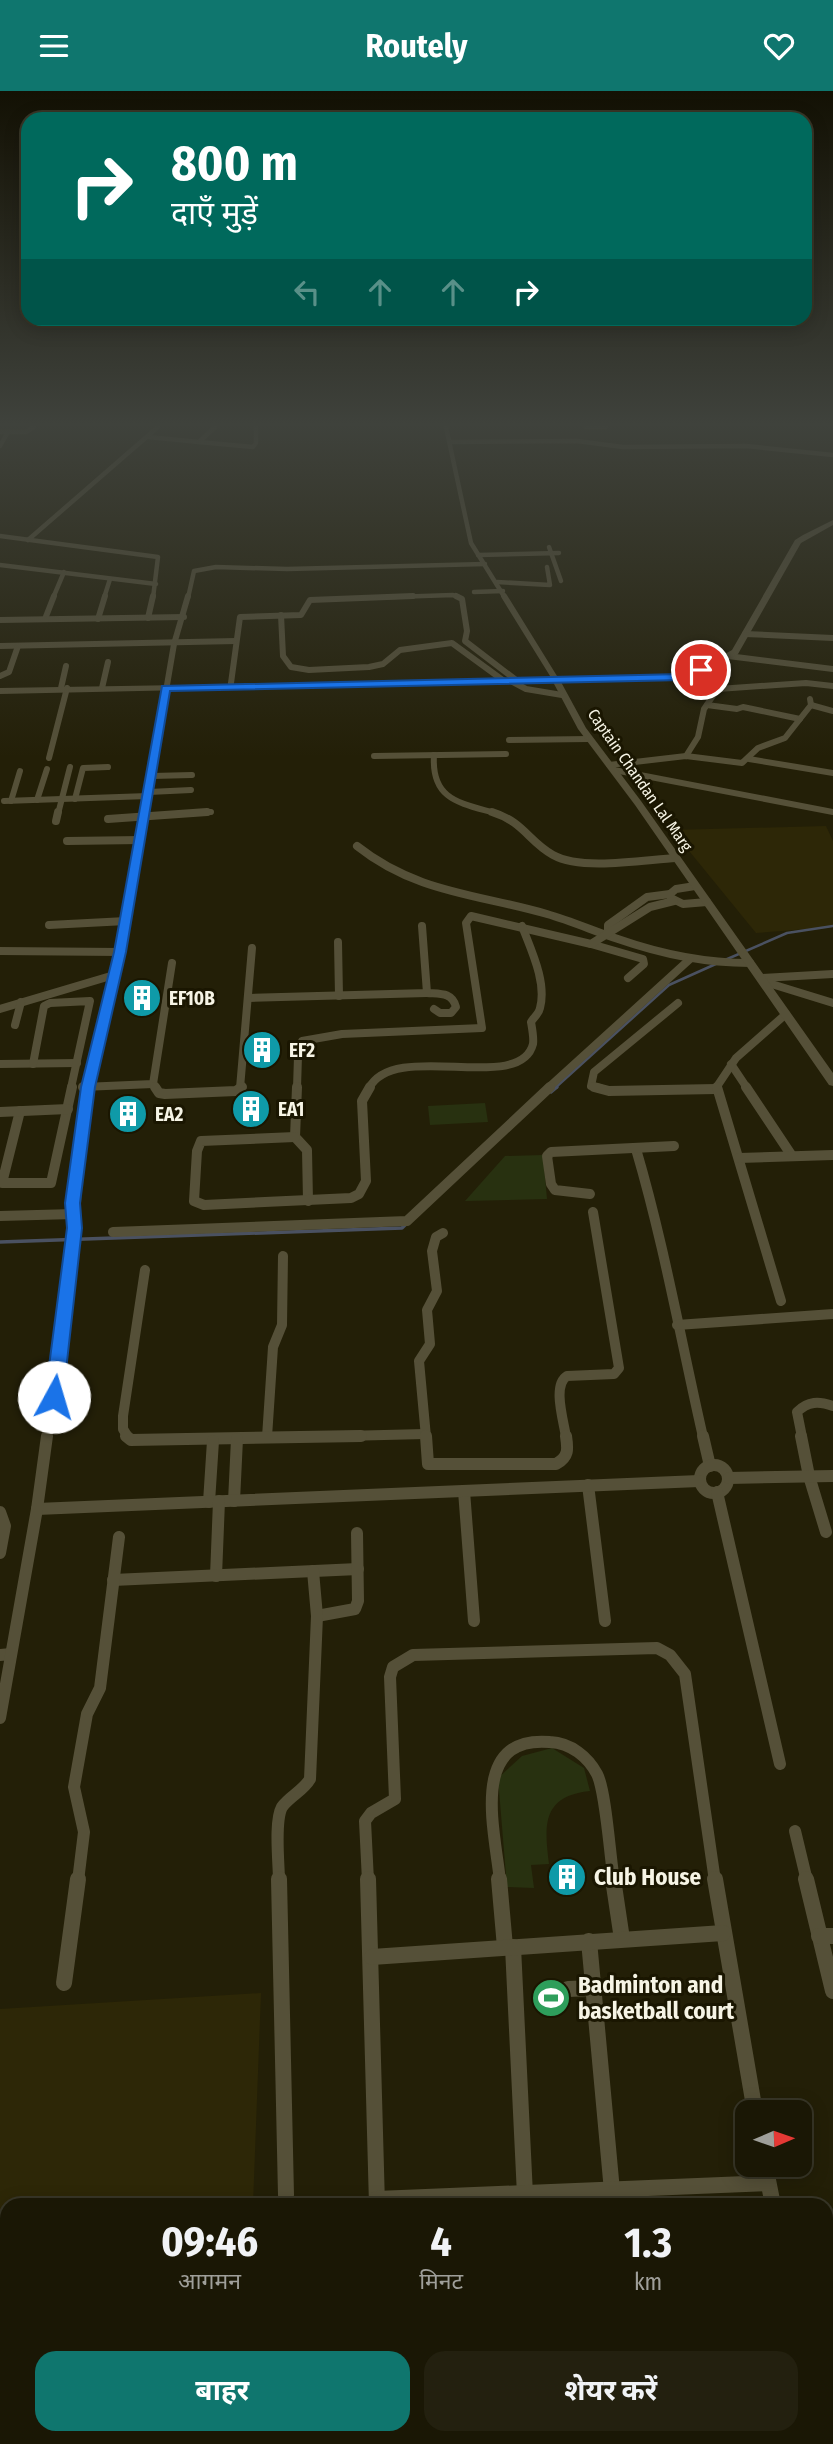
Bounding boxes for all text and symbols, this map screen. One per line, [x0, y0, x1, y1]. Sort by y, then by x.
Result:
icon: menu [35, 27, 73, 65]
text: Routely [366, 27, 467, 65]
icon: heart [760, 27, 798, 65]
text: 800 m [171, 134, 298, 193]
icon: right [56, 140, 147, 231]
text: दाएँ मुड़ें [171, 194, 258, 232]
icon: left [288, 273, 326, 311]
icon: ahead [361, 273, 399, 311]
icon: ahead [434, 273, 472, 311]
icon: right [507, 273, 545, 311]
pin [671, 640, 731, 700]
icon: arrive [682, 651, 720, 689]
street label: Captain Chandan Lal Marg [584, 705, 697, 855]
building icon: EF10B [121, 977, 163, 1019]
place label: EF10B [169, 987, 215, 1010]
building icon: EF2 [241, 1029, 283, 1071]
place label: EF2 [289, 1039, 315, 1062]
building icon: EA1 [230, 1088, 272, 1130]
building icon: EA2 [107, 1093, 149, 1135]
place label: EA1 [278, 1098, 304, 1121]
place label: EA2 [155, 1103, 184, 1126]
position arrow [17, 1360, 91, 1434]
building icon: Club House [546, 1856, 588, 1898]
place label: Club House [594, 1863, 701, 1891]
place label: Badminton and basketball court [578, 1971, 735, 2025]
sports icon: Badminton and basketball court [530, 1977, 572, 2019]
north arrow [735, 2100, 812, 2177]
map controls [735, 2100, 812, 2177]
text: 09:46 [161, 2217, 258, 2267]
text: 4 [430, 2217, 452, 2267]
text: 1.3 [624, 2218, 672, 2268]
text: आगमन [178, 2267, 241, 2295]
text: मिनट [419, 2267, 463, 2295]
text: km [634, 2268, 662, 2296]
button: बाहर [35, 2351, 410, 2431]
button: शेयर करें [424, 2351, 798, 2431]

